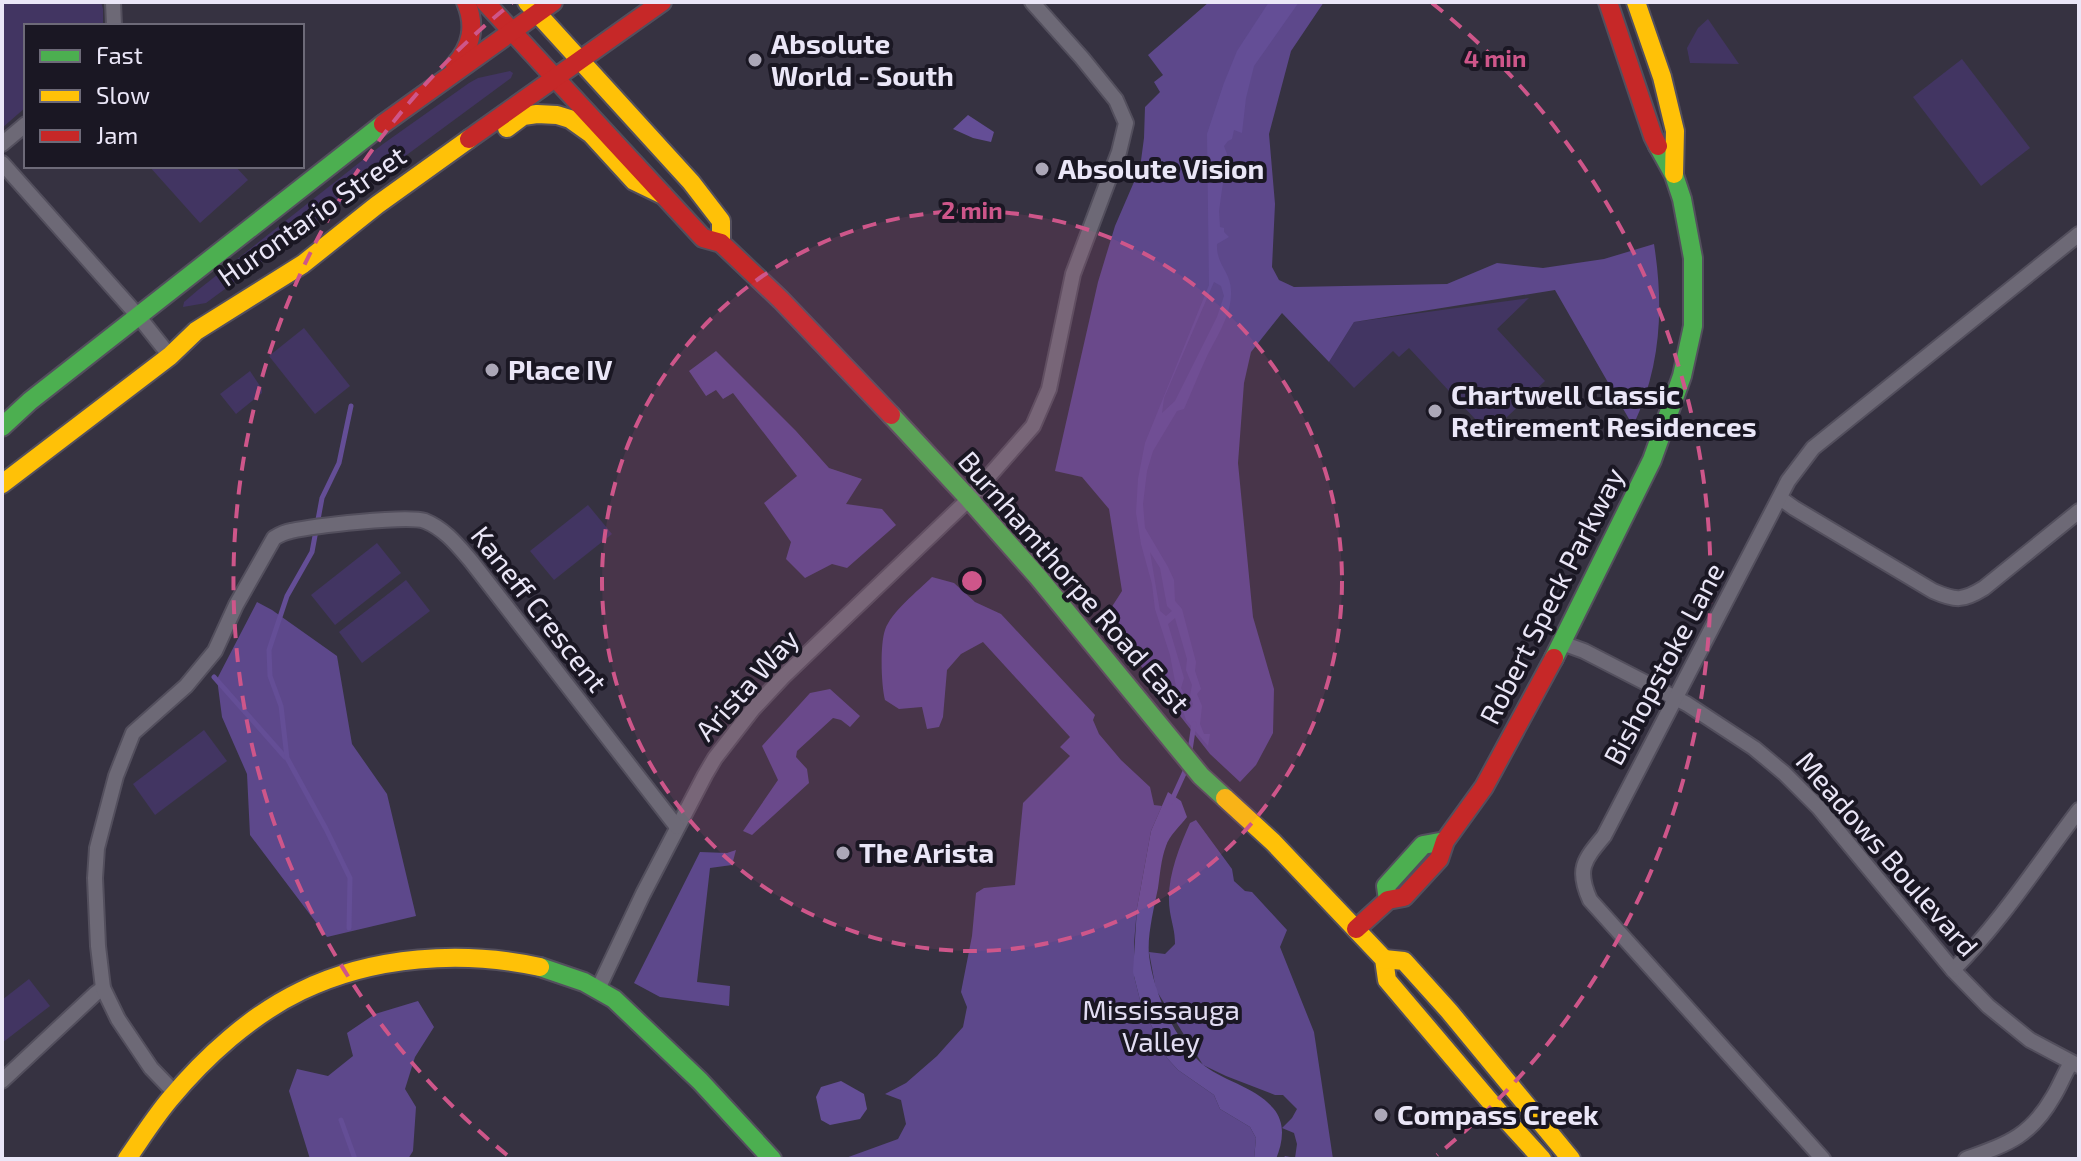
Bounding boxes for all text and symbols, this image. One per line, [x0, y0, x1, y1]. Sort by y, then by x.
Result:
legend [24, 24, 304, 168]
place label: Absolute World - South [771, 26, 954, 92]
text: Fast [96, 40, 143, 69]
text: 4 min [1464, 43, 1526, 72]
marker: Absolute World - South [746, 51, 764, 69]
text: Slow [96, 80, 150, 109]
text: Jam [96, 120, 138, 149]
street label: Hurontario Street [211, 138, 412, 293]
place label: Absolute Vision [1058, 151, 1264, 185]
marker: Absolute Vision [1033, 160, 1051, 178]
text: 2 min [941, 195, 1003, 224]
place label: Place IV [508, 352, 613, 386]
marker: Place IV [483, 361, 501, 379]
place label: Chartwell Classic Retirement Residences [1451, 377, 1757, 443]
marker: Chartwell Classic Retirement Residences [1426, 402, 1444, 420]
street label: Burnhamthorpe Road East [952, 444, 1198, 719]
street label: Robert Speck Parkway [1472, 461, 1631, 730]
street label: Kaneff Crescent [465, 519, 615, 698]
street label: Bishopstoke Lane [1596, 557, 1731, 770]
centre of rings [958, 567, 986, 595]
street label: Arista Way [687, 621, 805, 747]
street label: Meadows Boulevard [1790, 744, 1986, 963]
place label: The Arista [859, 835, 994, 869]
marker: The Arista [834, 844, 852, 862]
park label: Mississauga Valley [1082, 992, 1240, 1058]
place label: Compass Creek [1397, 1097, 1599, 1131]
marker: Compass Creek [1372, 1106, 1390, 1124]

